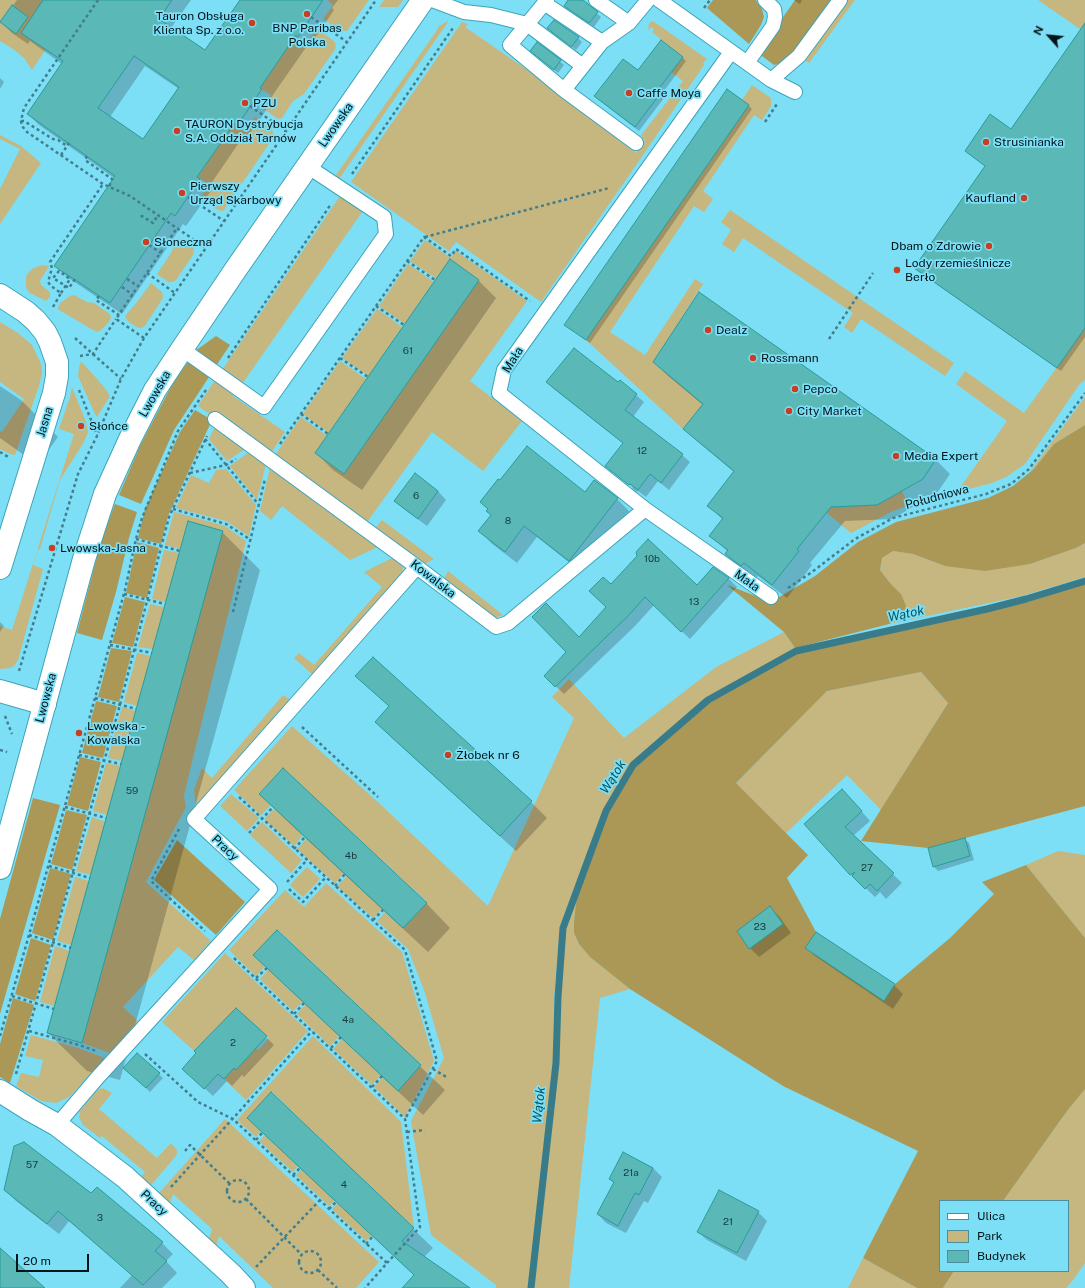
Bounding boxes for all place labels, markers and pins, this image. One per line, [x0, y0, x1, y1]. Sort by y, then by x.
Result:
place label: Tauron Obsługa Klienta Sp. z o.o. [153, 9, 244, 37]
marker: BNP Paribas Polska [302, 9, 312, 19]
marker: Tauron Obsługa Klienta Sp. z o.o. [247, 18, 257, 28]
place label: BNP Paribas Polska [272, 21, 342, 49]
place label: Caffe Moya [637, 86, 701, 100]
marker: Caffe Moya [624, 88, 634, 98]
place label: PZU [253, 96, 276, 110]
marker: PZU [240, 98, 250, 108]
place label: TAURON Dystrybucja S.A. Oddział Tarnów [185, 117, 303, 145]
marker: TAURON Dystrybucja S.A. Oddział Tarnów [172, 126, 182, 136]
place label: Strusinianka [994, 135, 1064, 149]
marker: Strusinianka [981, 137, 991, 147]
place label: Pierwszy Urząd Skarbowy [190, 179, 281, 207]
marker: Pierwszy Urząd Skarbowy [177, 188, 187, 198]
place label: Kaufland [965, 191, 1016, 205]
marker: Kaufland [1019, 193, 1029, 203]
place label: Słoneczna [154, 235, 212, 249]
marker: Słoneczna [141, 237, 151, 247]
place label: Dbam o Zdrowie [891, 239, 981, 253]
marker: Dbam o Zdrowie [984, 241, 994, 251]
place label: Lody rzemieślnicze Berło [905, 256, 1011, 284]
marker: Lody rzemieślnicze Berło [892, 265, 902, 275]
place label: Dealz [716, 323, 747, 337]
marker: Dealz [703, 325, 713, 335]
place label: Rossmann [761, 351, 819, 365]
marker: Rossmann [748, 353, 758, 363]
place label: Pepco [803, 382, 838, 396]
marker: Pepco [790, 384, 800, 394]
place label: City Market [797, 404, 862, 418]
marker: City Market [784, 406, 794, 416]
place label: Słońce [89, 419, 128, 433]
marker: Słońce [76, 421, 86, 431]
place label: Media Expert [904, 449, 978, 463]
marker: Media Expert [891, 451, 901, 461]
place label: Lwowska-Jasna [60, 541, 146, 555]
marker: Lwowska-Jasna [47, 543, 57, 553]
place label: Lwowska - Kowalska [87, 719, 145, 747]
marker: Lwowska - Kowalska [74, 728, 84, 738]
place label: Żłobek nr 6 [456, 748, 520, 762]
marker: Żłobek nr 6 [443, 750, 453, 760]

